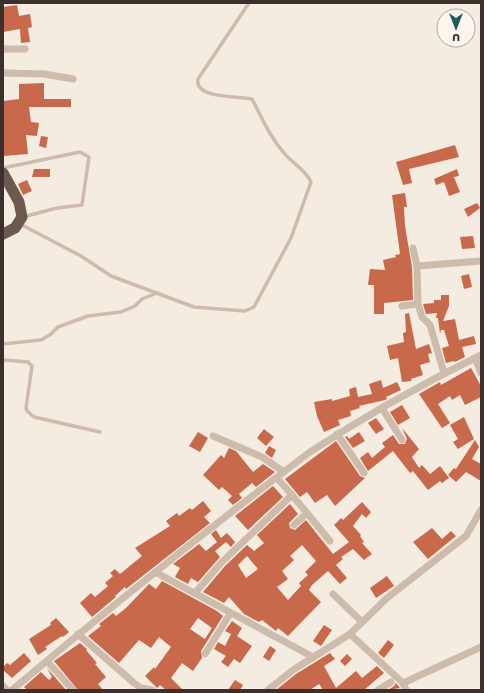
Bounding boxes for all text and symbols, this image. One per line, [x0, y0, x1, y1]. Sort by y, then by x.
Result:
north arrow [436, 8, 476, 48]
text: U [452, 30, 460, 46]

